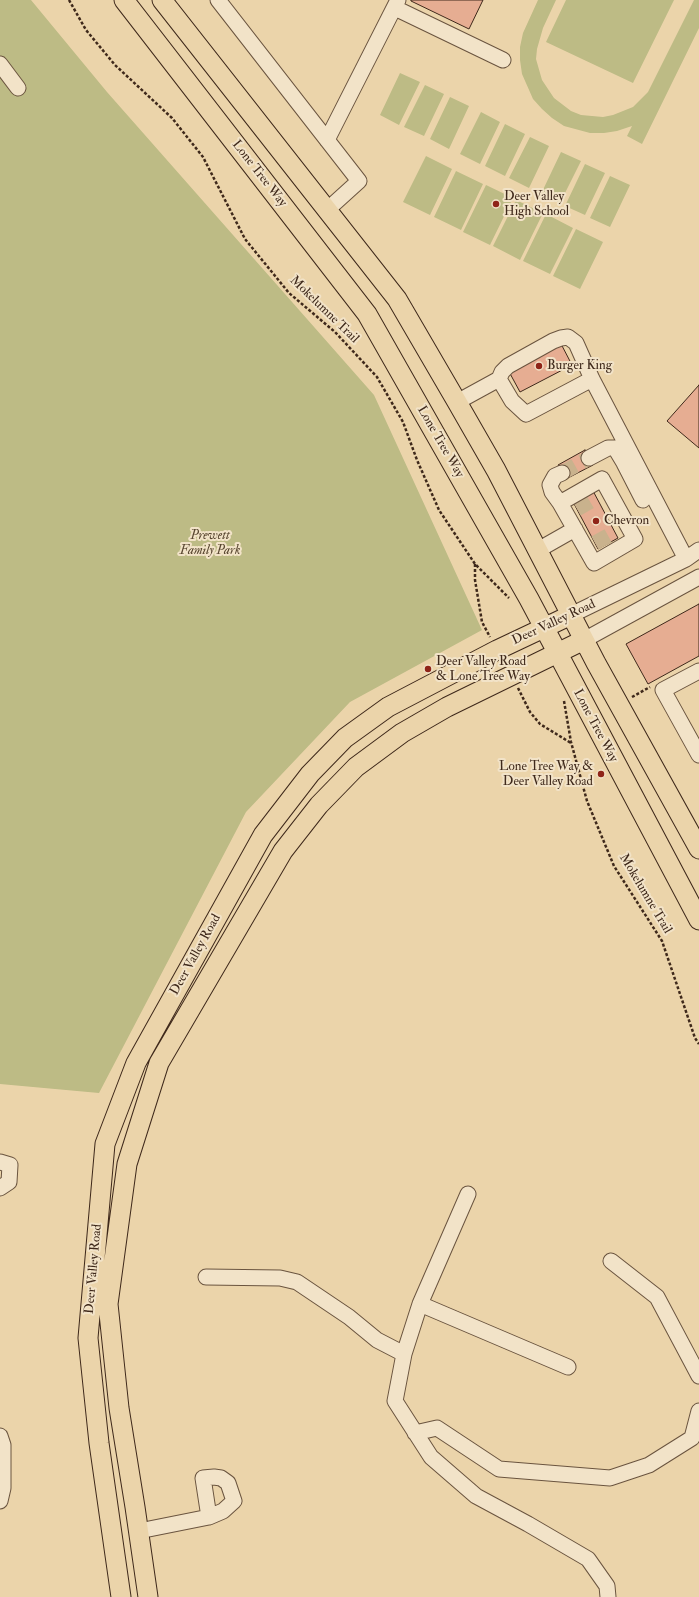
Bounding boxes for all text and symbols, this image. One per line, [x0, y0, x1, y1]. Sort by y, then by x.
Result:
street label: Lone Tree Way [228, 138, 290, 210]
place label: Deer Valley High School [504, 189, 569, 220]
marker: Deer Valley High School [491, 199, 501, 209]
street label: Mokelumne Trail [286, 273, 362, 347]
place label: Burger King [547, 358, 612, 374]
marker: Burger King [534, 361, 544, 371]
street label: Lone Tree Way [413, 403, 467, 481]
place label: Chevron [604, 513, 649, 529]
marker: Chevron [591, 516, 601, 526]
park label: Prewett Family Park [180, 528, 240, 559]
street label: Deer Valley Road [510, 597, 598, 649]
place label: Deer Valley Road & Lone Tree Way [436, 654, 530, 685]
marker: Deer Valley Road & Lone Tree Way [423, 664, 433, 674]
street label: Lone Tree Way [569, 687, 621, 765]
place label: Lone Tree Way & Deer Valley Road [499, 759, 593, 790]
marker: Lone Tree Way & Deer Valley Road [596, 769, 606, 779]
street label: Mokelumne Trail [615, 851, 675, 937]
street label: Deer Valley Road [167, 912, 225, 998]
street label: Deer Valley Road [82, 1223, 106, 1315]

